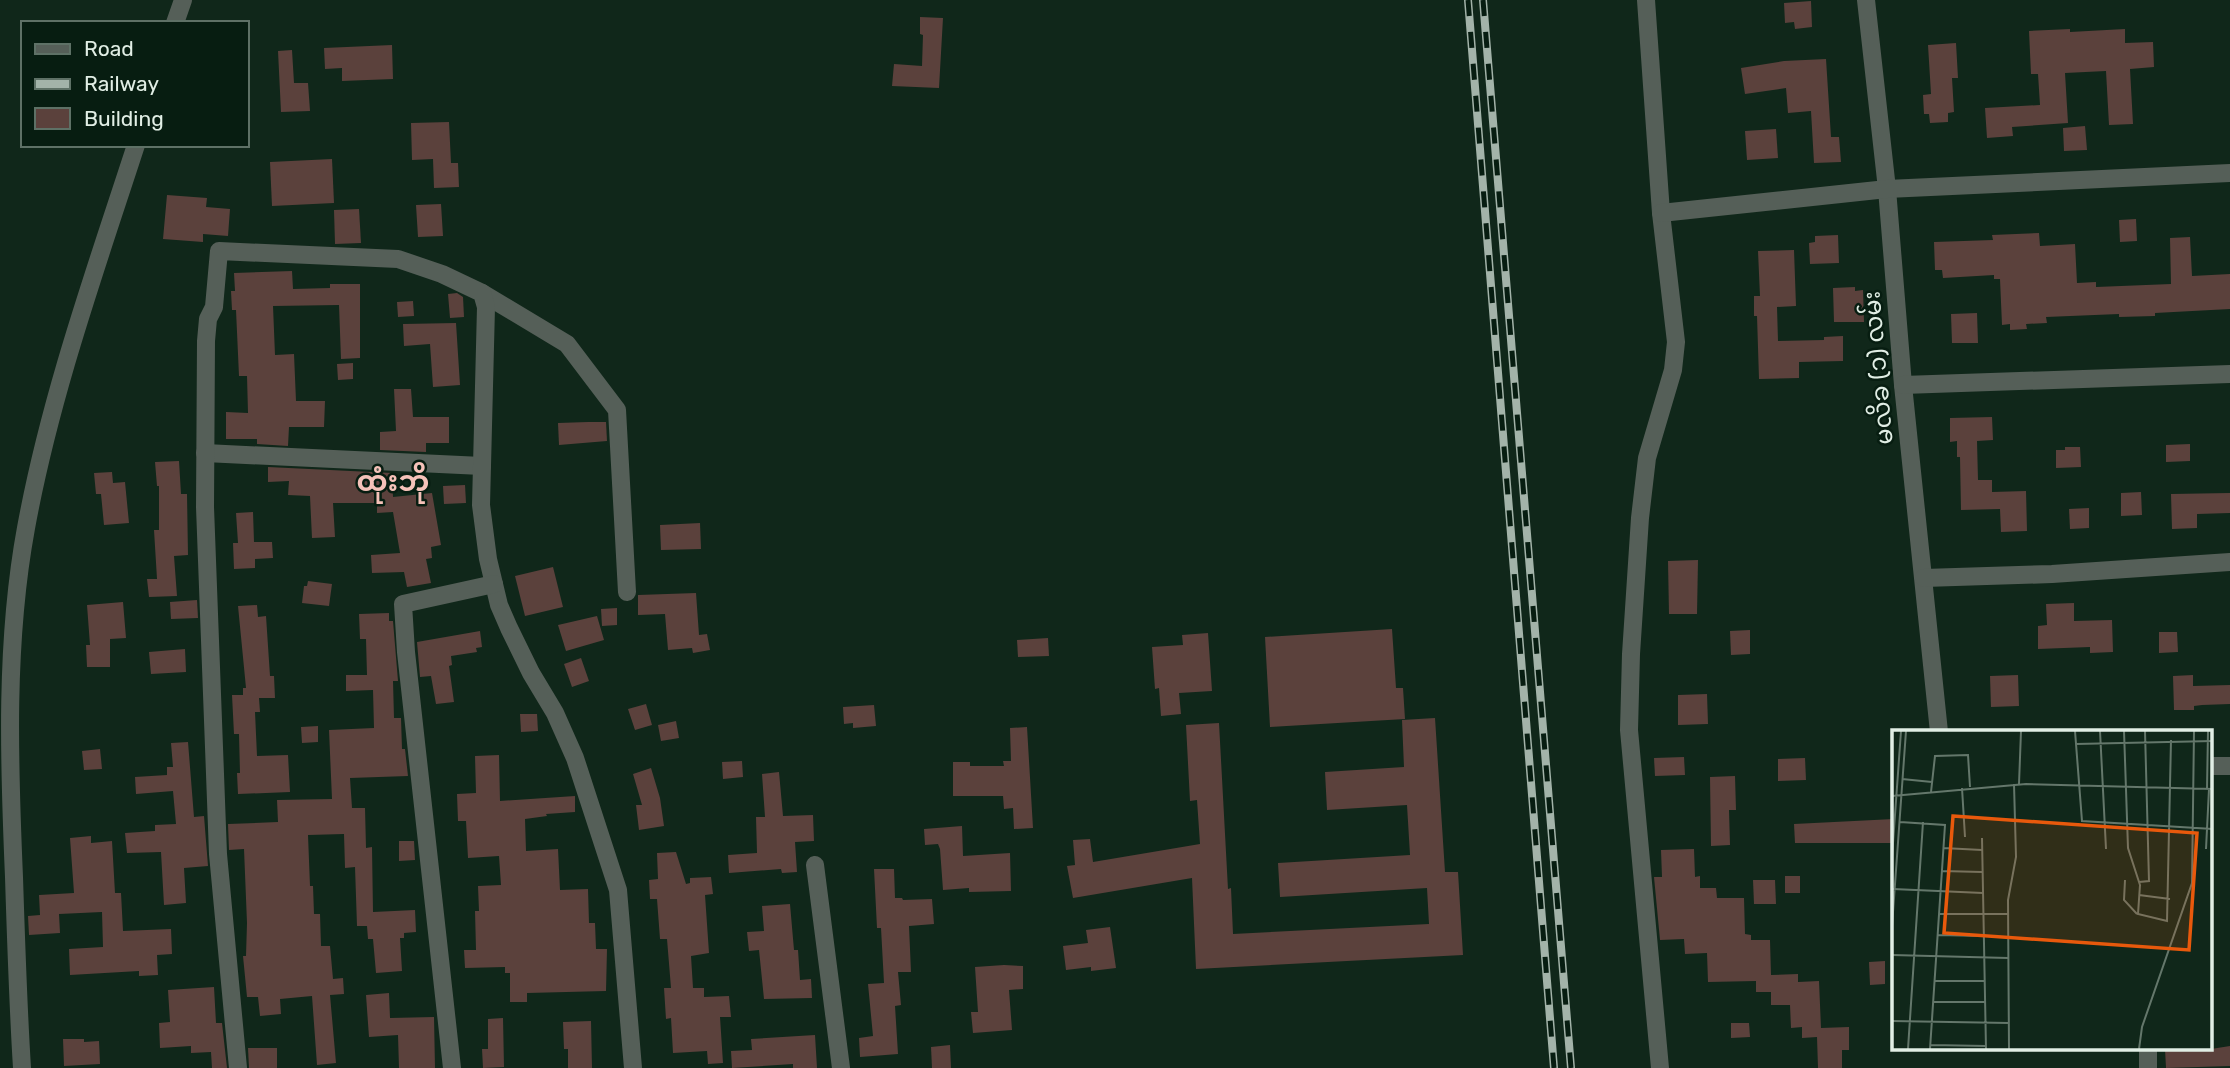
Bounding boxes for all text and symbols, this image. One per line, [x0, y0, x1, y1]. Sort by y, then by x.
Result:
legend [21, 21, 248, 147]
text: Road [84, 36, 134, 61]
text: Railway [84, 71, 159, 96]
text: Building [84, 106, 164, 131]
street label: မလိခ (၁) လမ်း [1855, 290, 1899, 446]
district label: ထုံးဘို [357, 462, 429, 504]
inset map [1892, 730, 2212, 1050]

